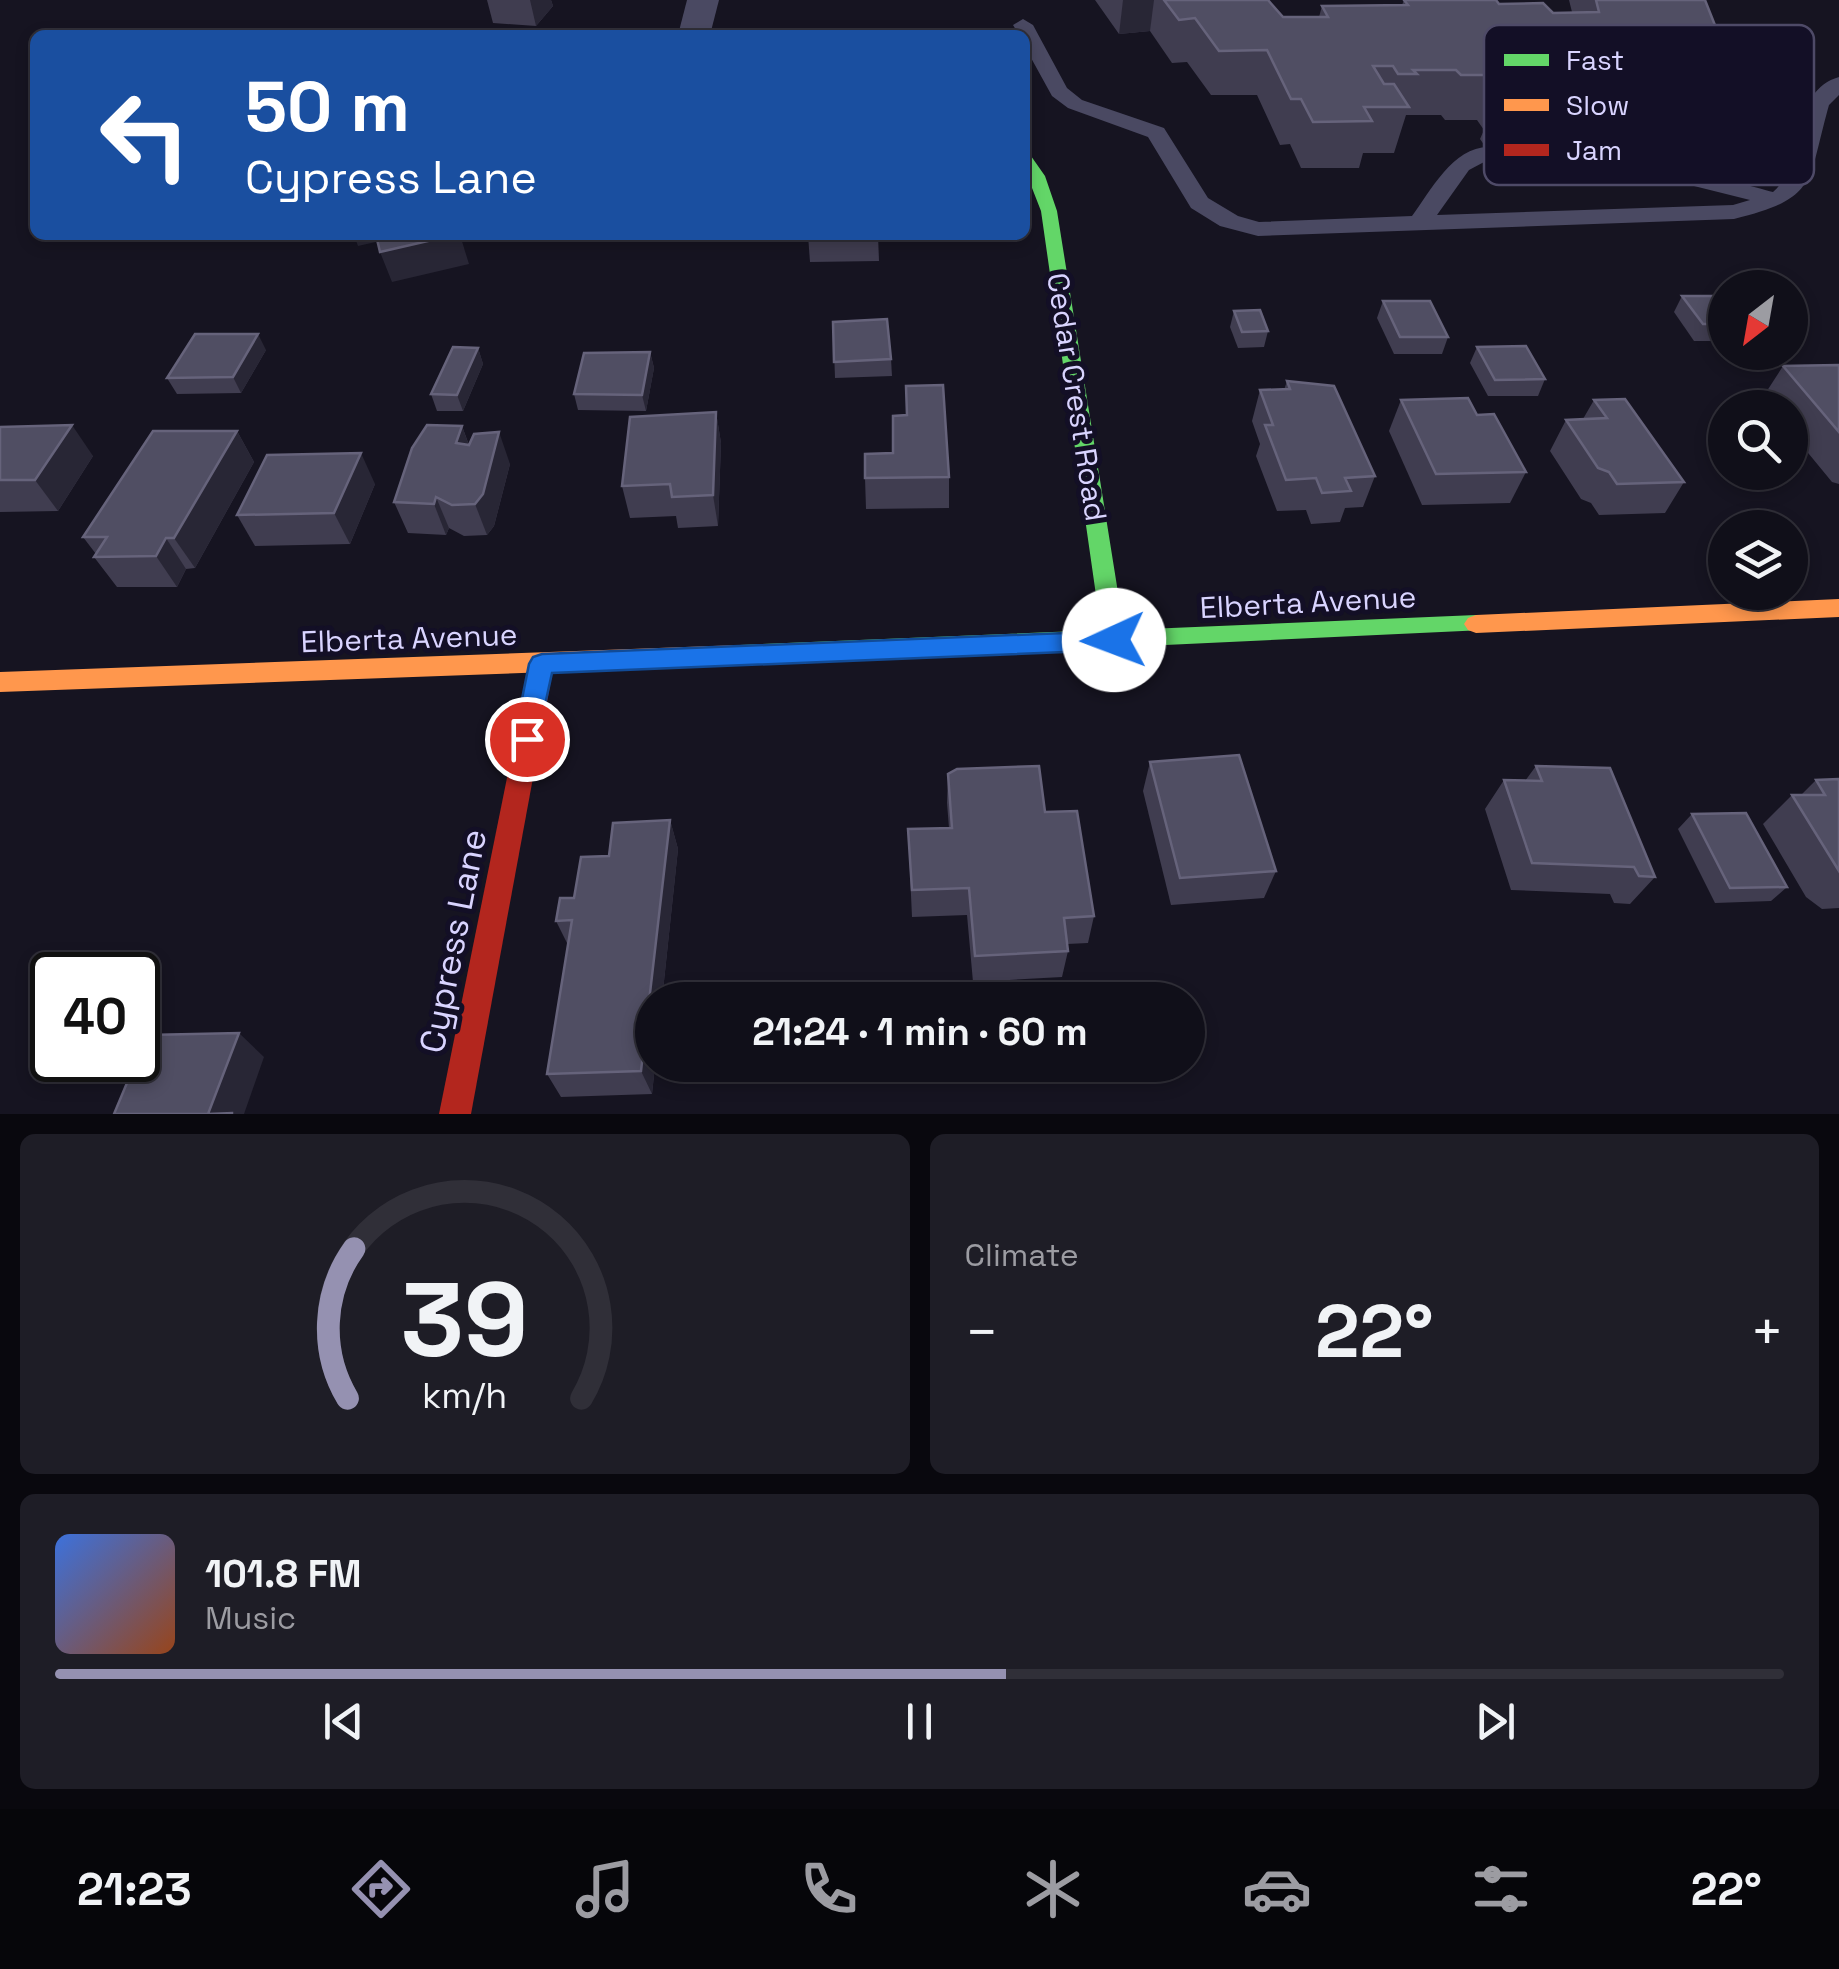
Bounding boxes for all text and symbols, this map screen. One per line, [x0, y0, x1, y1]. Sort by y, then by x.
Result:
legend [1484, 25, 1814, 185]
text: Fast [1566, 42, 1624, 78]
text: 50 m [245, 62, 410, 151]
icon: left [80, 70, 210, 200]
text: Slow [1566, 87, 1629, 123]
text: Jam [1566, 132, 1622, 168]
text: Cypress Lane [245, 149, 537, 206]
street label: Cedar Crest Road [1038, 270, 1116, 524]
north arrow [1708, 270, 1808, 370]
map controls [1708, 270, 1808, 610]
button: search [1708, 390, 1808, 490]
button: layers [1708, 510, 1808, 610]
street label: Elberta Avenue [1199, 577, 1417, 627]
position arrow [1062, 588, 1166, 692]
street label: Elberta Avenue [300, 615, 518, 661]
pin [485, 697, 570, 782]
icon: arrive [500, 712, 555, 767]
street label: Cypress Lane [410, 825, 496, 1057]
speed limit sign: 40 [30, 952, 160, 1082]
text: 21:24 · 1 min · 60 m [752, 1008, 1088, 1056]
text: Climate [965, 1235, 1079, 1275]
text: 39 [401, 1254, 529, 1386]
text: 22° [1315, 1283, 1434, 1379]
text: − [965, 1297, 999, 1367]
text: + [1750, 1297, 1784, 1367]
text: km/h [422, 1373, 507, 1418]
text: 101.8 FM [205, 1550, 362, 1598]
text: Music [205, 1598, 296, 1638]
icon: previous [316, 1694, 371, 1749]
icon: pause [892, 1694, 947, 1749]
icon: next [1468, 1694, 1523, 1749]
icon: directions [346, 1854, 416, 1924]
icon: music [570, 1854, 640, 1924]
icon: phone [794, 1854, 864, 1924]
icon: climate [1018, 1854, 1088, 1924]
icon: car [1242, 1854, 1312, 1924]
icon: filters [1466, 1854, 1536, 1924]
text: 21:23 [77, 1861, 192, 1918]
text: 22° [1691, 1861, 1762, 1918]

